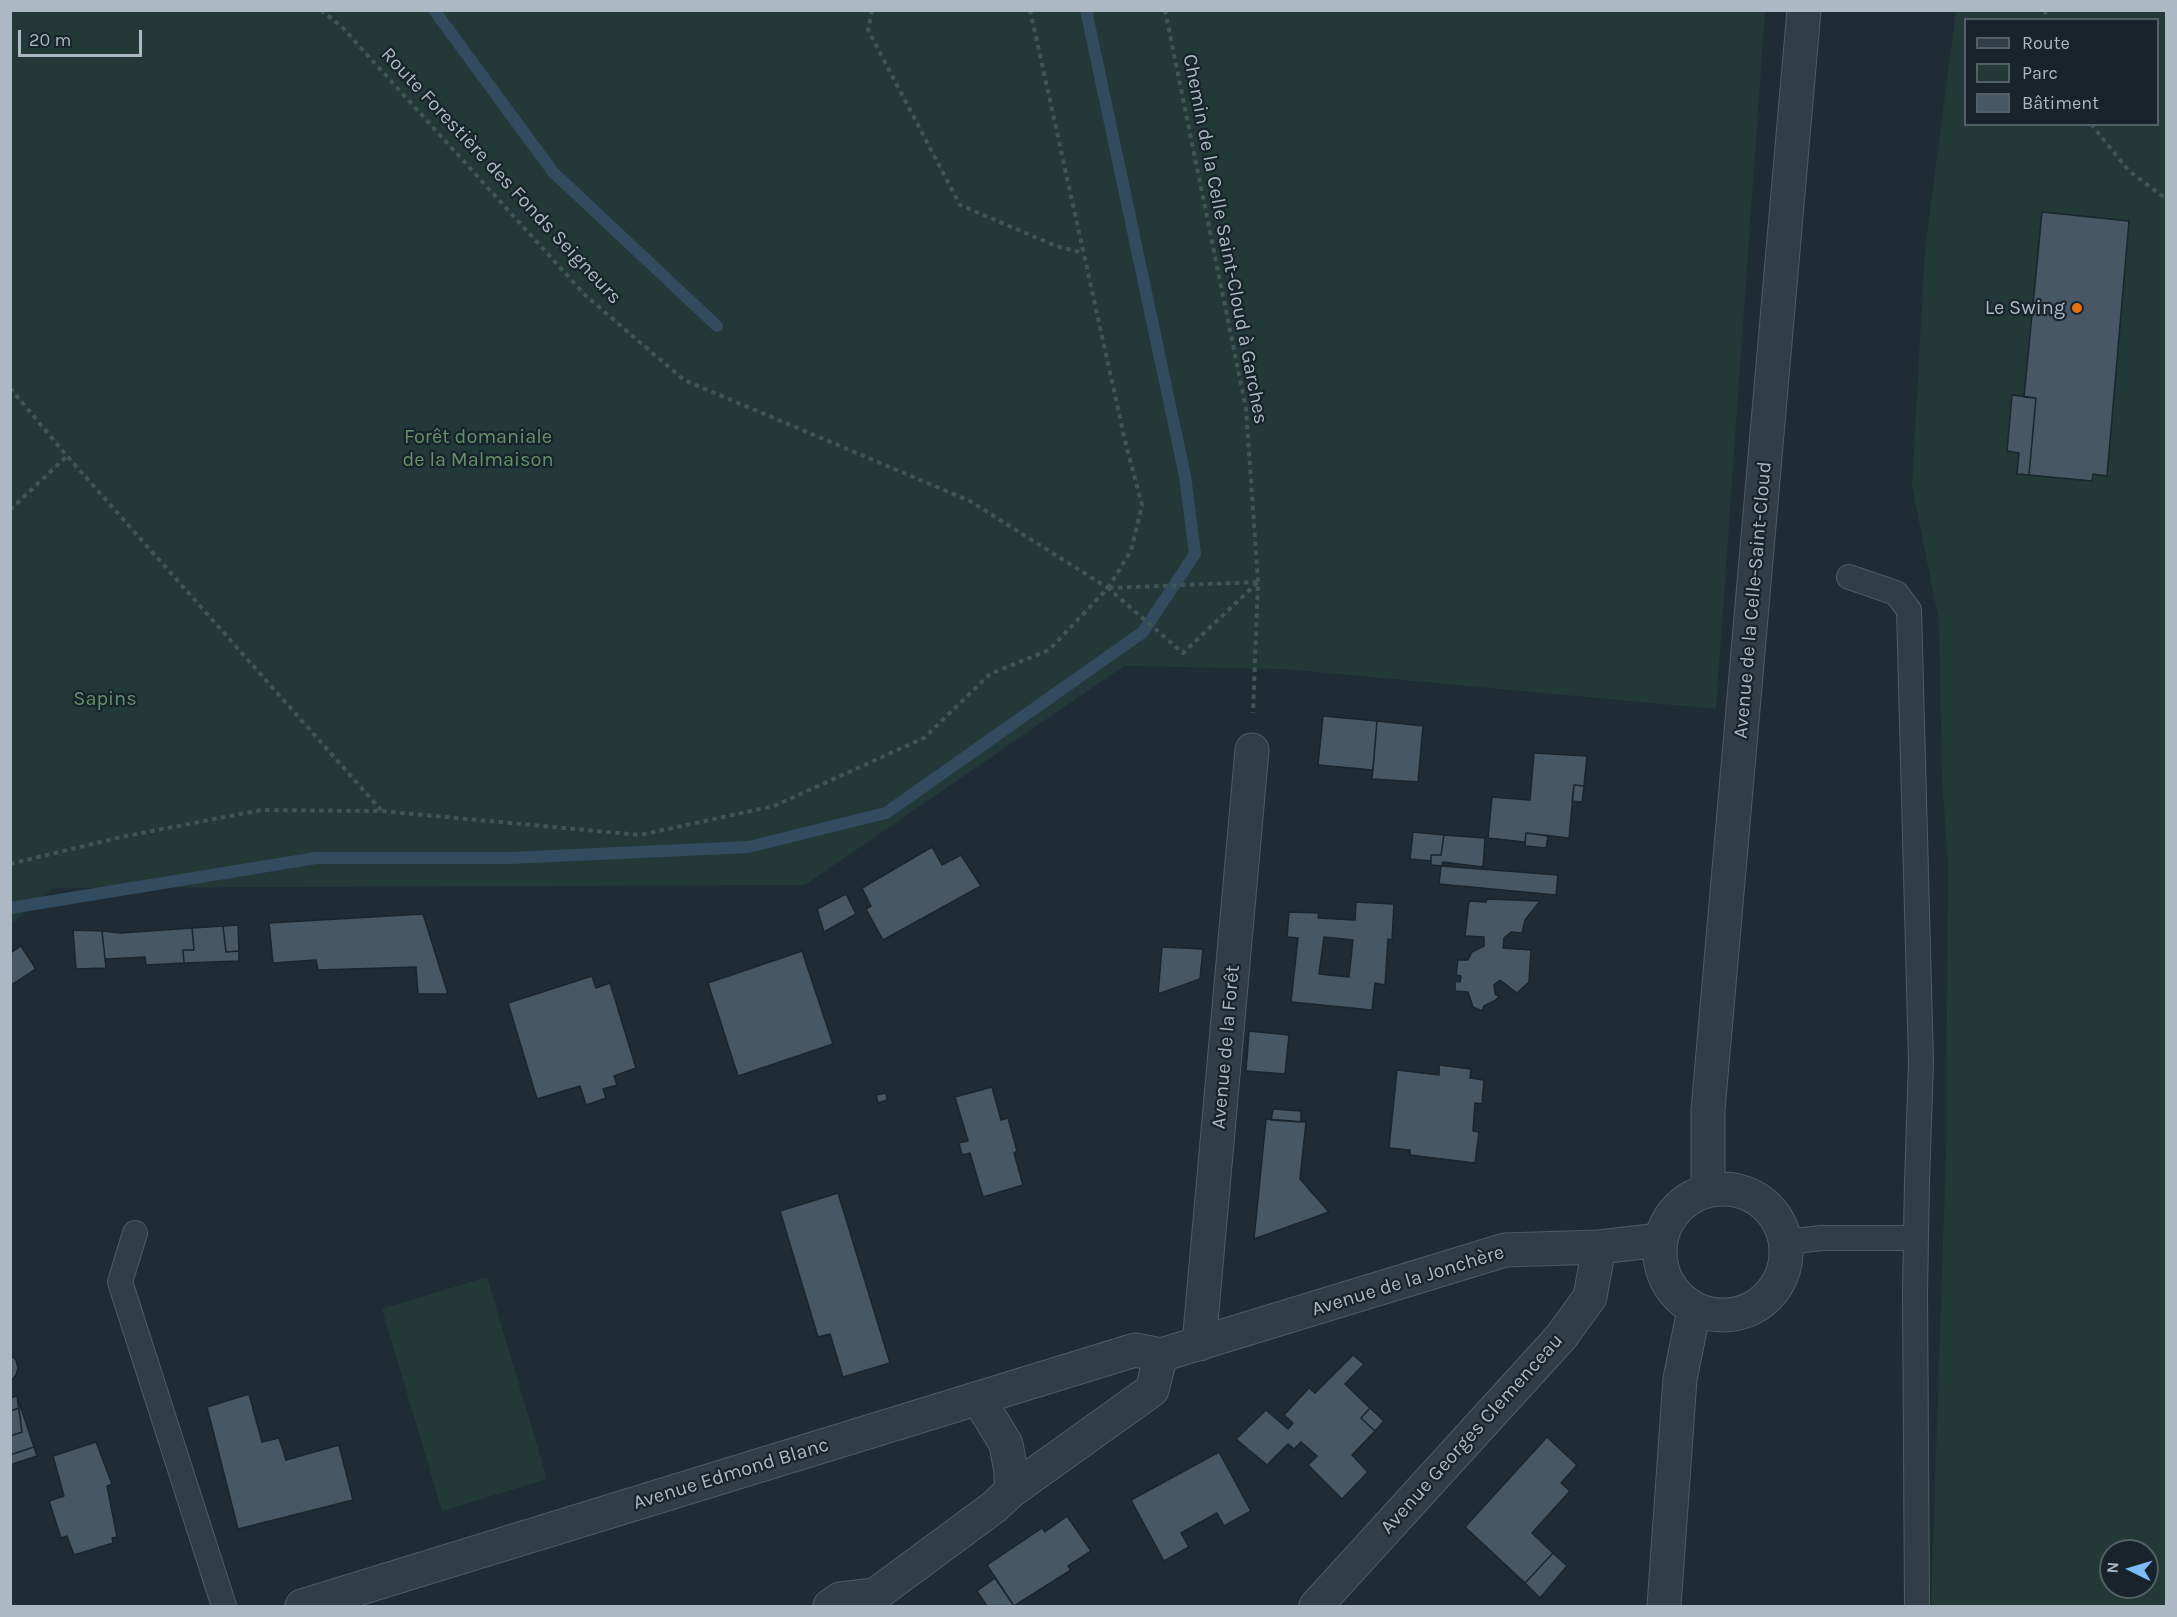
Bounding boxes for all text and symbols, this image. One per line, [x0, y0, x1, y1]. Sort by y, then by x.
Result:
scale bar [21, 18, 146, 56]
legend [1964, 18, 2159, 126]
text: 20 m [29, 29, 71, 51]
text: Route [2022, 32, 2070, 54]
street label: Route Forestière des Fonds Seigneurs [376, 43, 626, 309]
street label: Chemin de la Celle Saint-Cloud à Garches [1177, 52, 1273, 426]
text: Parc [2022, 62, 2058, 84]
text: Bâtiment [2022, 92, 2099, 114]
place label: Le Swing [1985, 296, 2065, 320]
marker: Le Swing [2070, 301, 2084, 315]
park label: Forêt domaniale de la Malmaison [403, 425, 553, 472]
street label: Avenue de la Celle-Saint-Cloud [1729, 460, 1777, 740]
park label: Sapins [73, 687, 137, 711]
street label: Avenue de la Forêt [1207, 964, 1245, 1130]
street label: Avenue de la Jonchère [1309, 1240, 1507, 1322]
street label: Avenue Georges Clemenceau [1376, 1329, 1568, 1539]
street label: Avenue Edmond Blanc [630, 1433, 832, 1515]
north arrow [2099, 1539, 2159, 1599]
text: N [2103, 1561, 2123, 1574]

